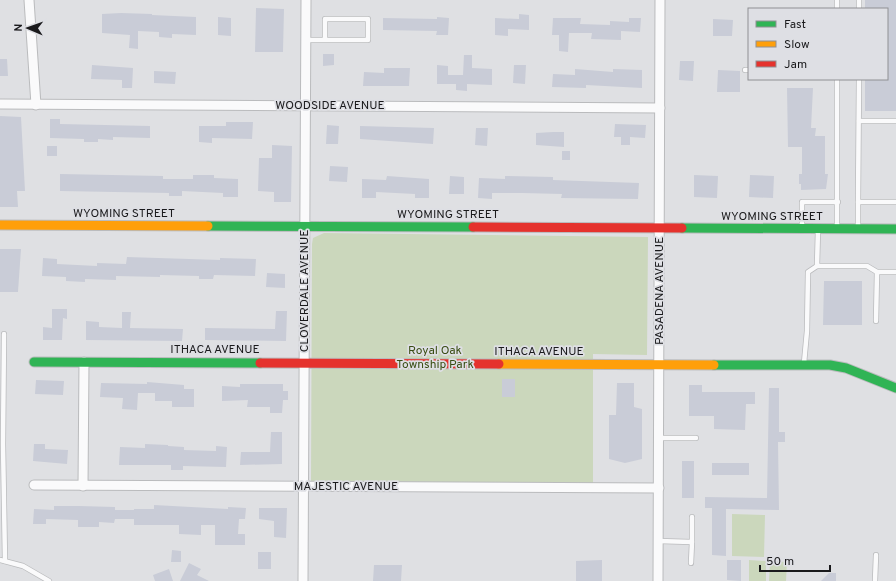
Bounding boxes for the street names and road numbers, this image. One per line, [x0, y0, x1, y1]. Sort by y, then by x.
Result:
street label: WOODSIDE AVENUE [275, 98, 385, 114]
street label: WYOMING STREET [73, 206, 175, 222]
street label: WYOMING STREET [397, 207, 499, 223]
street label: WYOMING STREET [721, 209, 823, 225]
street label: CLOVERDALE AVENUE [297, 230, 313, 352]
street label: PASADENA AVENUE [652, 237, 668, 345]
street label: ITHACA AVENUE [170, 342, 260, 358]
street label: ITHACA AVENUE [494, 344, 584, 360]
street label: MAJESTIC AVENUE [294, 479, 398, 495]

